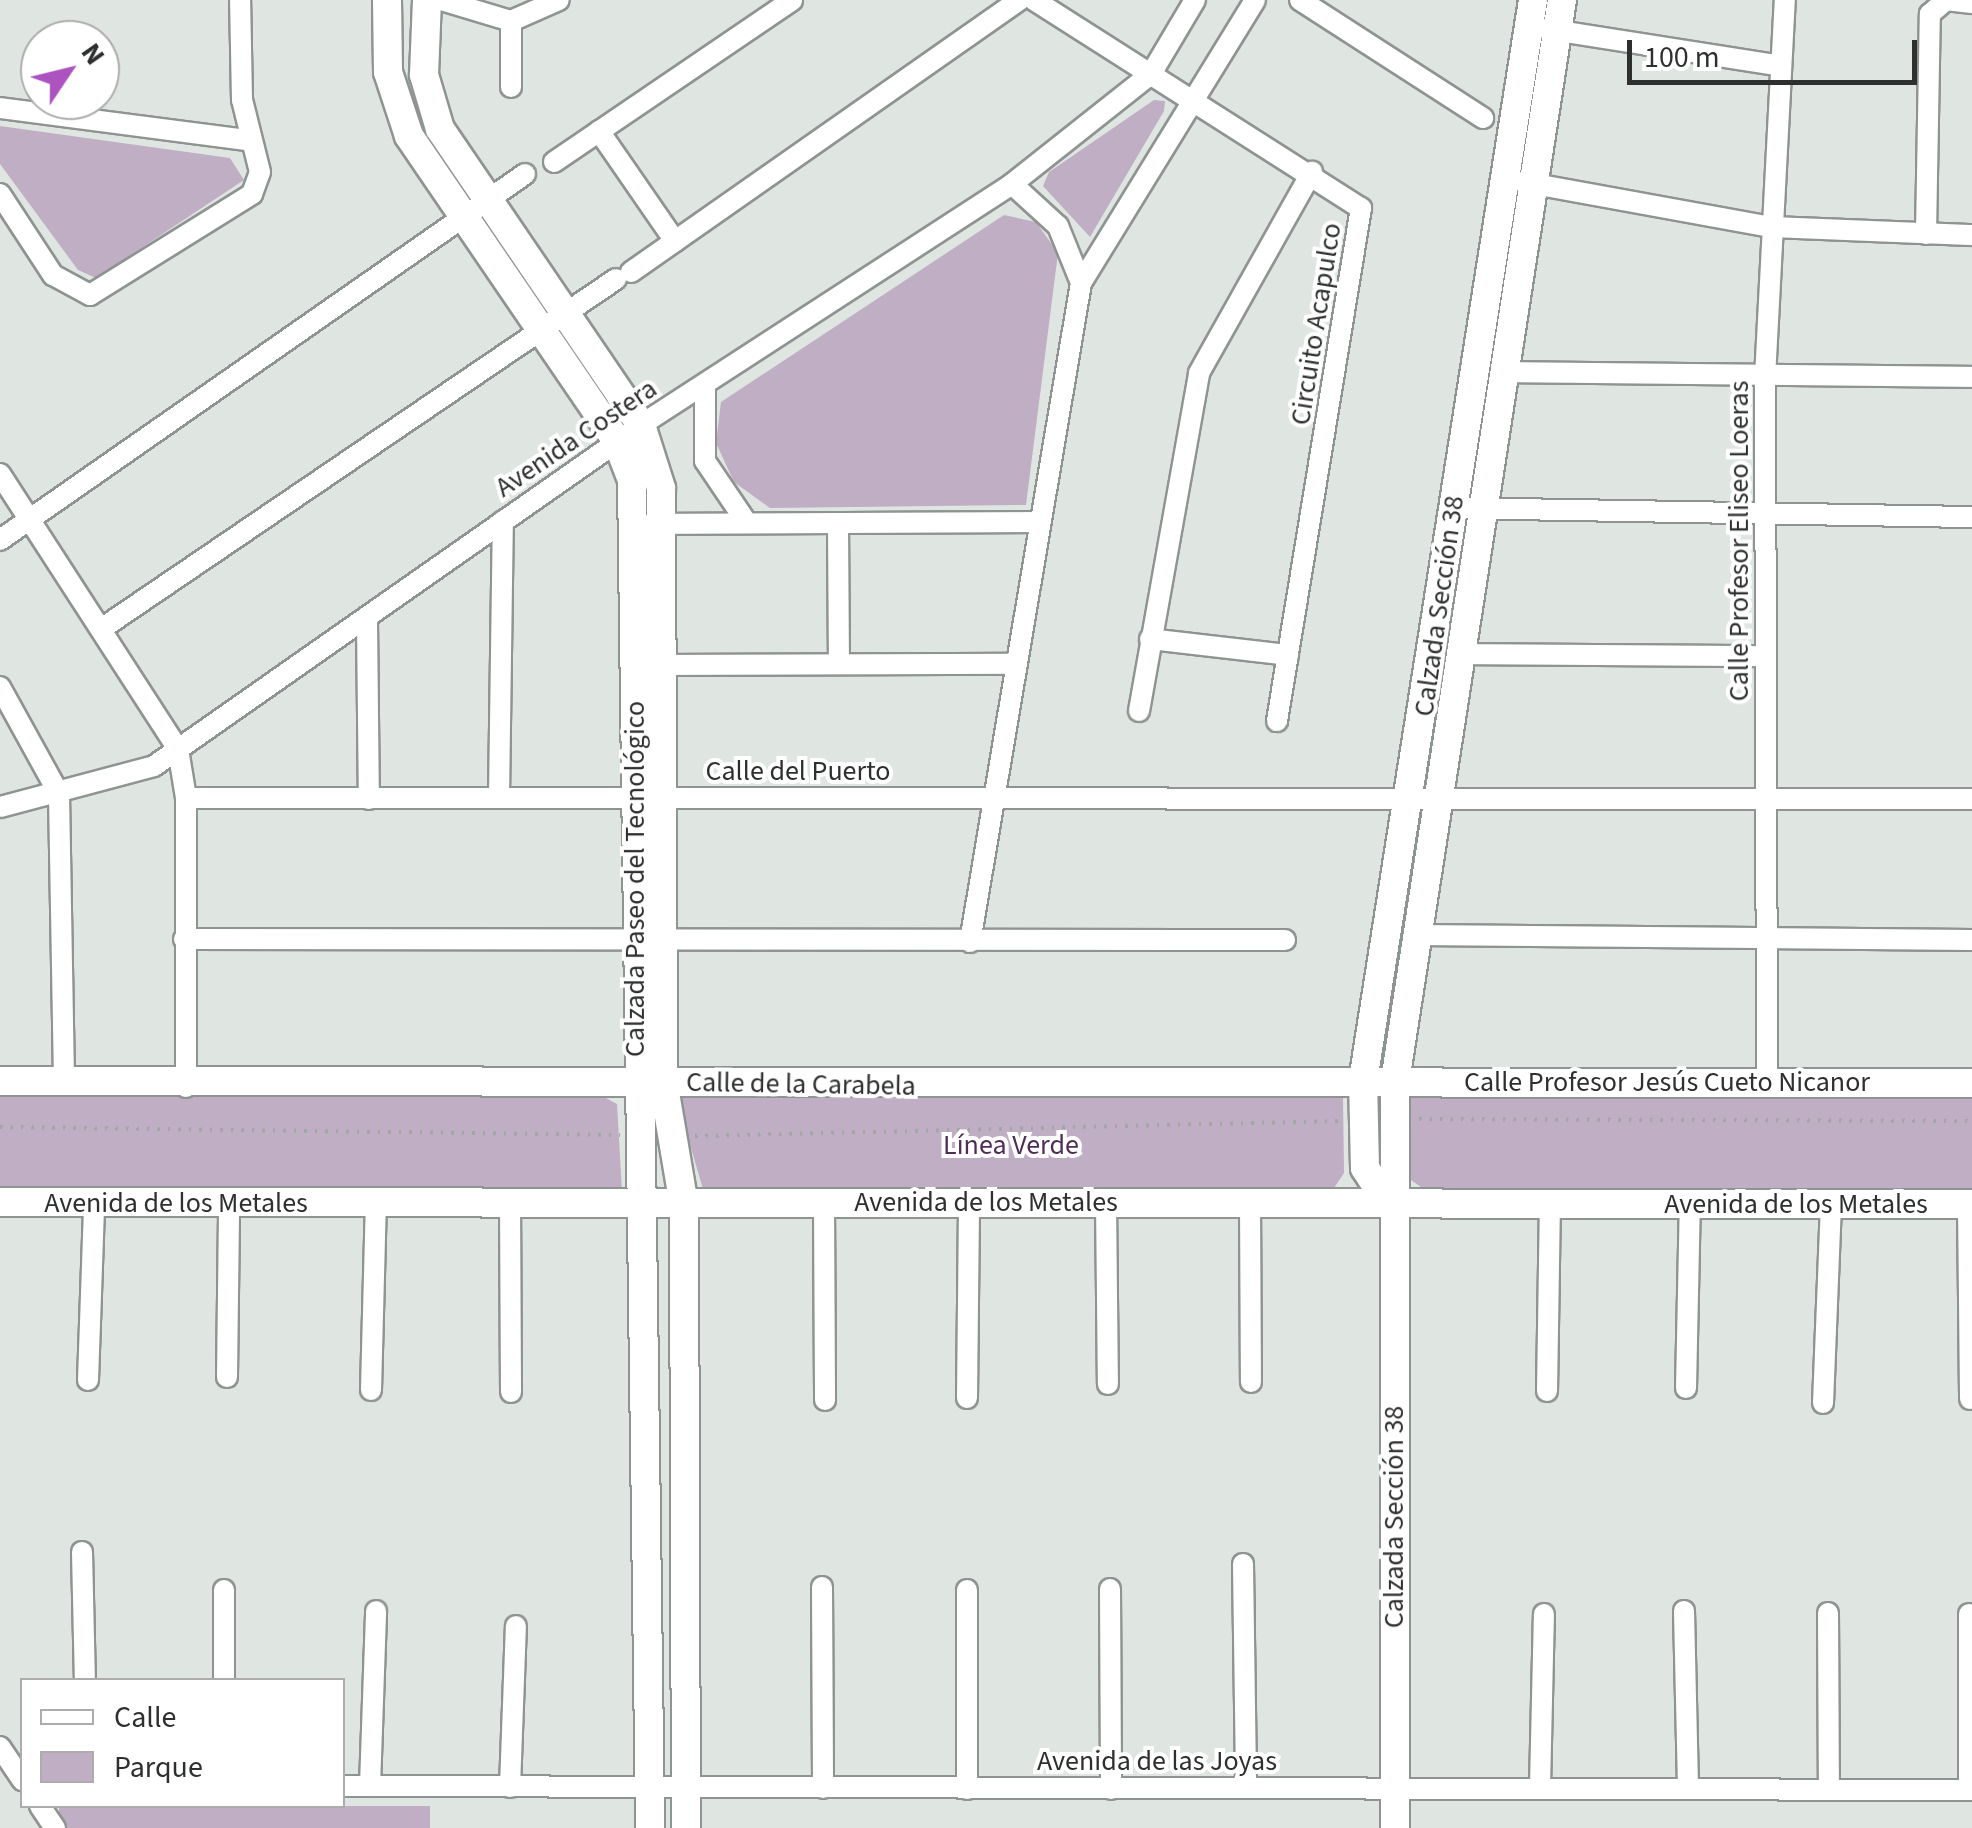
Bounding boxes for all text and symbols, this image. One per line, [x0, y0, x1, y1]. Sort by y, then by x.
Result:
north arrow [20, 20, 120, 120]
scale bar [1632, 20, 1922, 82]
text: N [71, 35, 115, 73]
text: 100 m [1644, 36, 1720, 79]
street label: Circuito Acapulco [1283, 221, 1349, 427]
street label: Avenida Costera [489, 372, 663, 504]
street label: Calle Profesor Eliseo Loeras [1722, 381, 1756, 701]
street label: Calzada Sección 38 [1407, 494, 1471, 718]
street label: Calzada Paseo del Tecnológico [618, 701, 652, 1057]
street label: Calle del Puerto [706, 754, 890, 788]
street label: Calle de la Carabela [686, 1065, 916, 1103]
street label: Calle Profesor Jesús Cueto Nicanor [1464, 1065, 1870, 1099]
park label: Línea Verde [943, 1128, 1079, 1162]
street label: Avenida de los Metales [854, 1185, 1118, 1219]
street label: Avenida de los Metales [44, 1186, 308, 1220]
street label: Avenida de los Metales [1664, 1187, 1928, 1221]
street label: Calzada Sección 38 [1377, 1406, 1411, 1628]
legend [20, 1678, 345, 1808]
text: Calle [114, 1696, 176, 1739]
street label: Avenida de las Joyas [1037, 1744, 1277, 1778]
text: Parque [114, 1746, 203, 1789]

